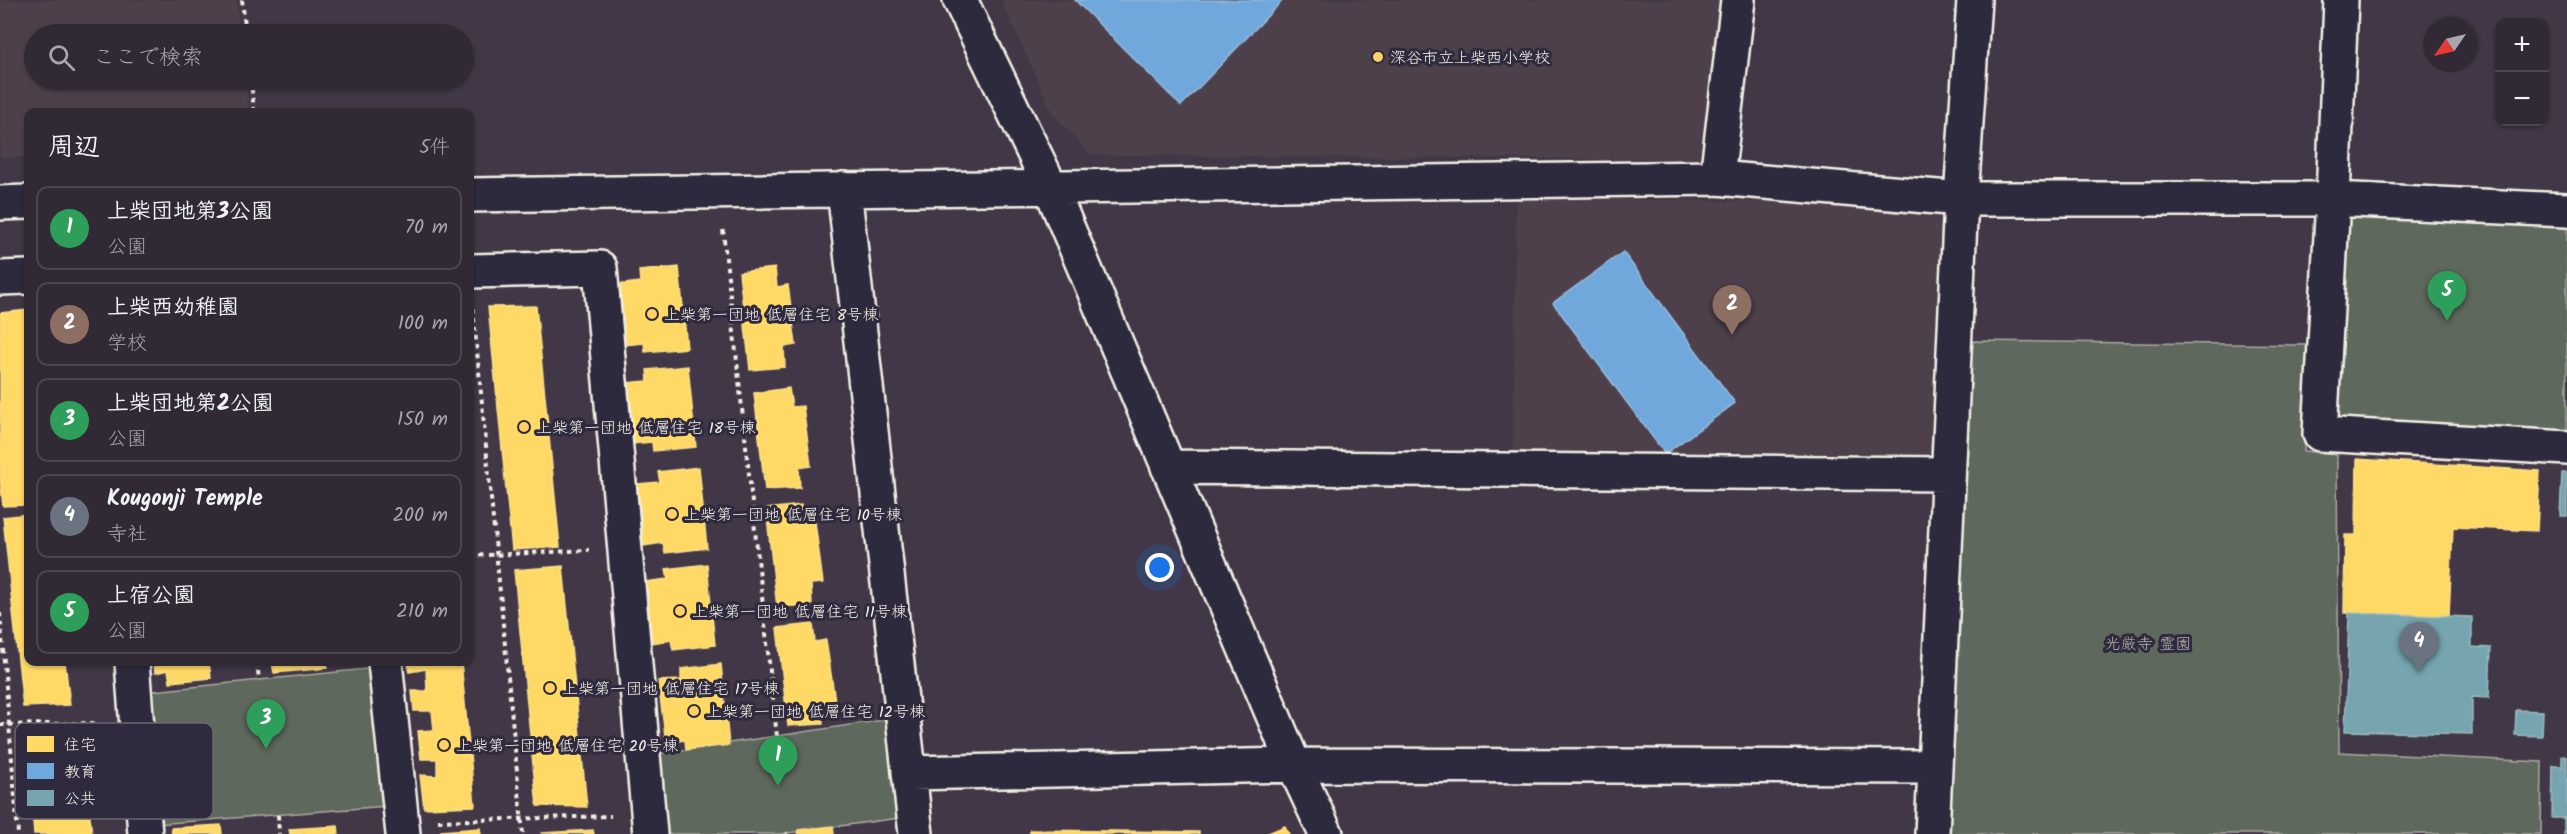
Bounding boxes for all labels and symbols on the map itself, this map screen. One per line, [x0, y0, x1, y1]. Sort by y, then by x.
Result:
north arrow [2423, 18, 2477, 72]
place label: 深谷市立上柴西小学校 [1390, 46, 1550, 71]
marker: 深谷市立上柴西小学校 [1371, 50, 1385, 64]
pin: 5 [2428, 272, 2466, 321]
pin: 2 [1712, 286, 1752, 335]
place label: 上柴第一団地 低層住宅 8号棟 [664, 303, 878, 328]
marker: 上柴第一団地 低層住宅 8号棟 [645, 307, 659, 321]
place label: 上柴第一団地 低層住宅 18号棟 [536, 416, 756, 441]
marker: 上柴第一団地 低層住宅 18号棟 [517, 420, 531, 434]
place label: 上柴第一団地 低層住宅 10号棟 [684, 503, 902, 528]
marker: 上柴第一団地 低層住宅 10号棟 [665, 507, 679, 521]
your location [1145, 553, 1174, 582]
place label: 上柴第一団地 低層住宅 11号棟 [692, 600, 907, 625]
marker: 上柴第一団地 低層住宅 11号棟 [673, 604, 687, 618]
pin: 4 [2400, 622, 2438, 672]
park label: 光厳寺 霊園 [2105, 632, 2191, 657]
place label: 上柴第一団地 低層住宅 17号棟 [562, 677, 779, 702]
marker: 上柴第一団地 低層住宅 17号棟 [543, 681, 557, 695]
pin: 3 [246, 700, 286, 749]
place label: 上柴第一団地 低層住宅 12号棟 [706, 700, 925, 725]
marker: 上柴第一団地 低層住宅 12号棟 [687, 704, 701, 718]
legend [15, 723, 213, 819]
text: 住宅 [64, 733, 96, 758]
place label: 上柴第一団地 低層住宅 20号棟 [456, 734, 678, 759]
pin: 1 [758, 736, 798, 786]
marker: 上柴第一団地 低層住宅 20号棟 [437, 738, 451, 752]
text: 教育 [64, 760, 96, 785]
text: 公共 [64, 787, 96, 812]

